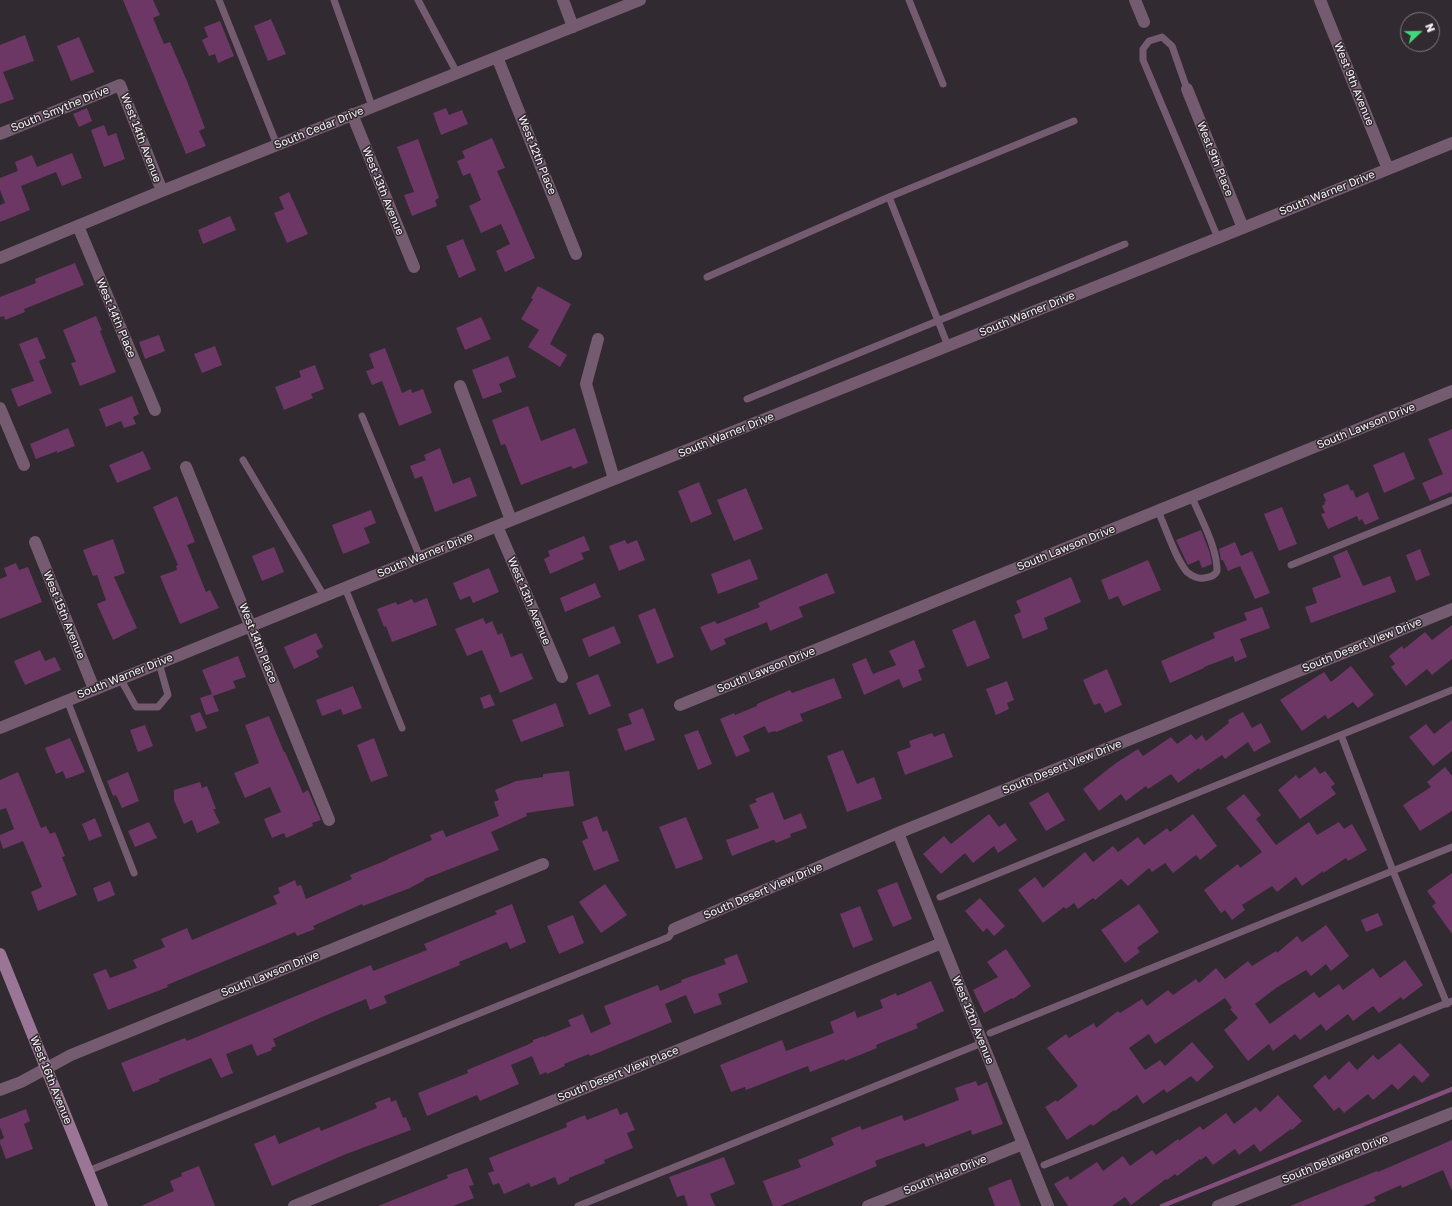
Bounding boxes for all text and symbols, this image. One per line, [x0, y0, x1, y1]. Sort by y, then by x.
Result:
north arrow [1400, 12, 1440, 52]
text: N [1423, 21, 1438, 34]
street label: West 9th Avenue [1331, 40, 1377, 128]
street label: South Smythe Drive [9, 83, 111, 135]
street label: West 14th Avenue [118, 92, 164, 184]
street label: South Cedar Drive [272, 104, 366, 152]
street label: West 12th Place [515, 113, 559, 197]
street label: West 9th Place [1194, 120, 1236, 198]
street label: West 13th Avenue [359, 145, 407, 237]
street label: South Warner Drive [1277, 168, 1377, 218]
street label: West 14th Place [93, 276, 139, 360]
street label: South Warner Drive [977, 289, 1077, 339]
street label: South Lawson Drive [1315, 400, 1417, 452]
street label: South Warner Drive [676, 410, 776, 460]
street label: South Lawson Drive [1015, 522, 1117, 574]
street label: South Warner Drive [375, 530, 475, 580]
street label: West 13th Avenue [505, 555, 553, 647]
street label: West 15th Avenue [40, 569, 88, 661]
street label: West 14th Place [236, 601, 280, 685]
street label: South Desert View Drive [1300, 615, 1424, 675]
street label: South Lawson Drive [715, 644, 817, 696]
street label: South Warner Drive [75, 651, 175, 701]
street label: South Desert View Drive [1000, 737, 1124, 797]
street label: South Desert View Drive [702, 860, 824, 922]
street label: South Lawson Drive [219, 948, 321, 1000]
street label: West 12th Avenue [949, 974, 997, 1066]
street label: West 16th Avenue [27, 1034, 75, 1126]
street label: South Desert View Place [555, 1044, 681, 1104]
street label: South Delaware Drive [1280, 1132, 1390, 1186]
street label: South Hale Drive [901, 1152, 989, 1198]

